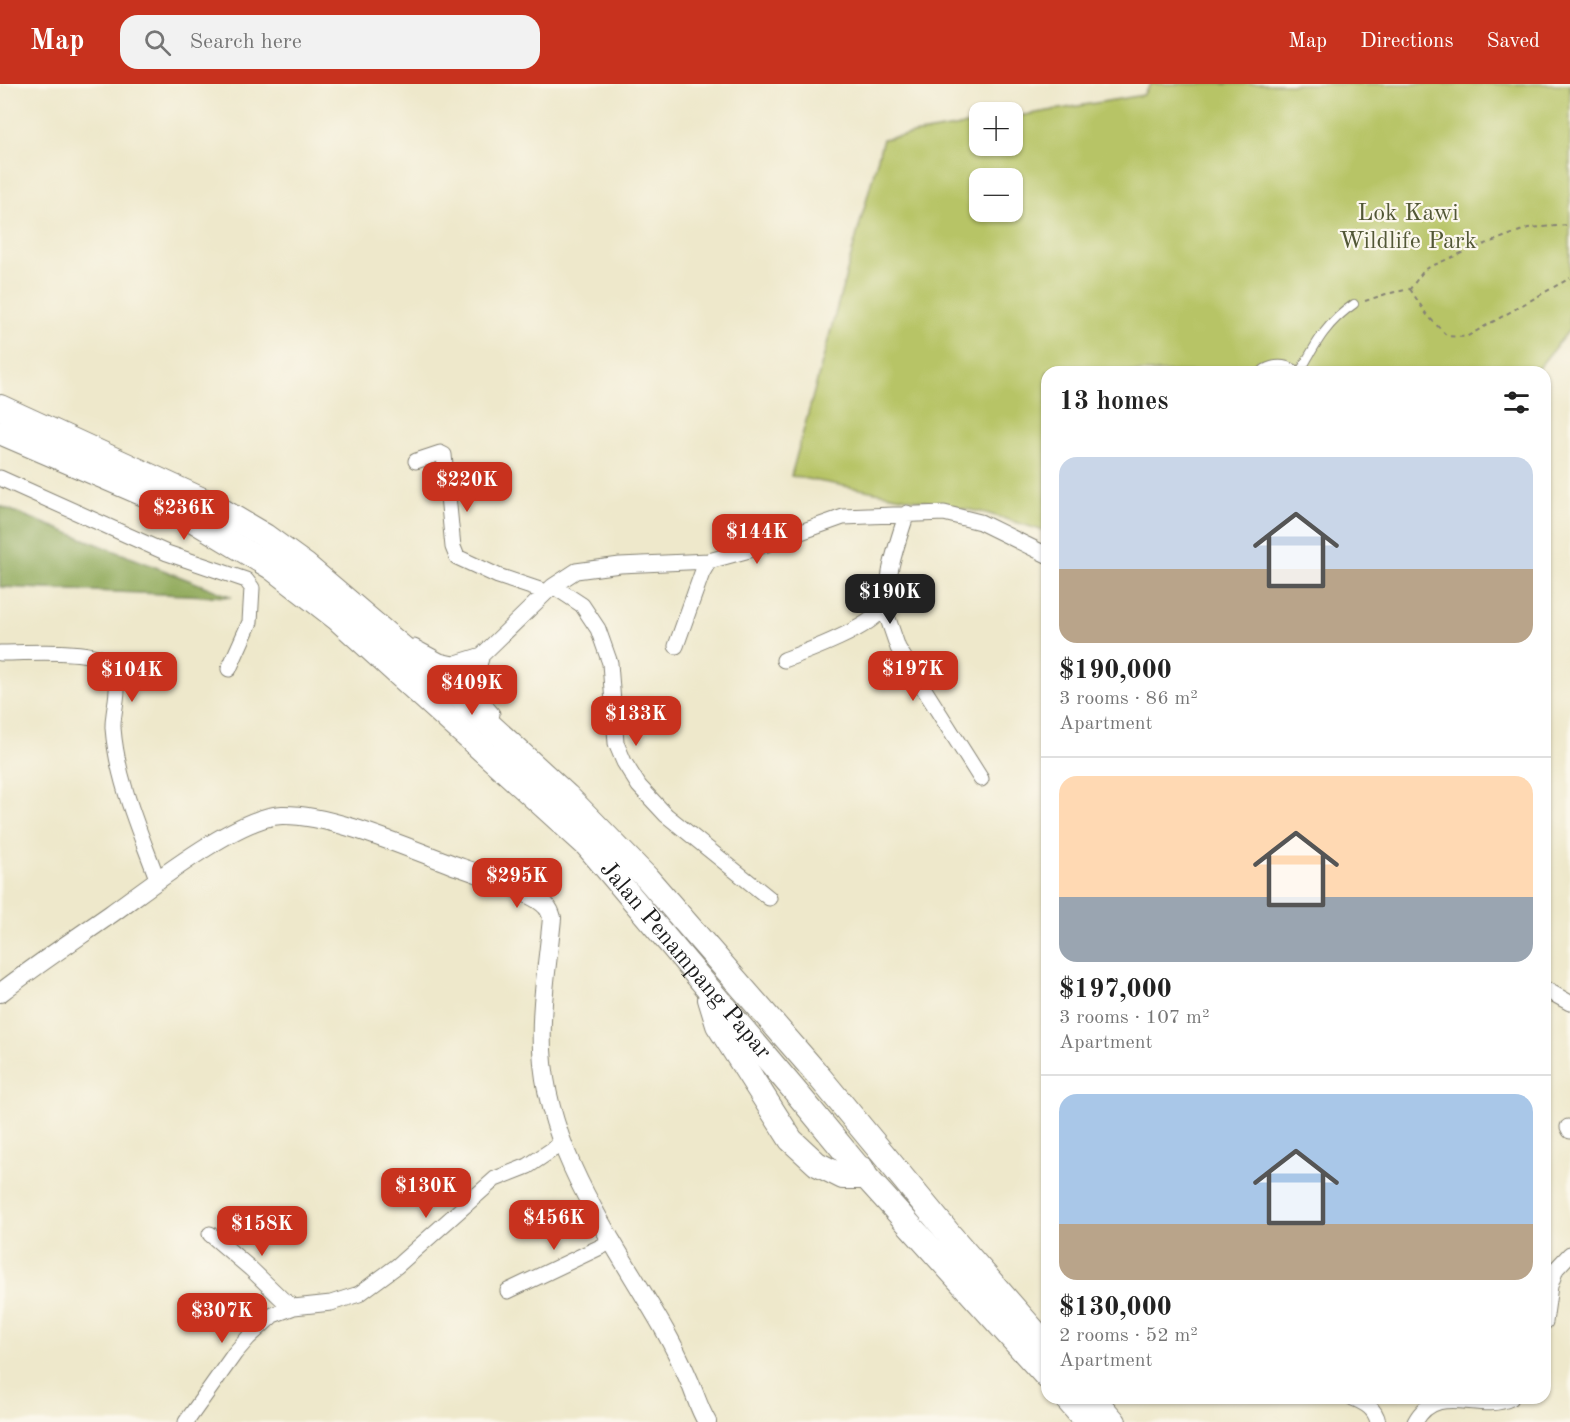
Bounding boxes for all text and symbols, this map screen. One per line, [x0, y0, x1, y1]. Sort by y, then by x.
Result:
search box [120, 15, 540, 69]
icon: search [141, 26, 174, 59]
text: Map [30, 28, 84, 56]
text: Search here [189, 31, 302, 53]
text: Map [1288, 31, 1327, 52]
text: Directions [1360, 31, 1454, 52]
text: Saved [1487, 31, 1540, 52]
map controls [969, 102, 1023, 222]
button: + [969, 102, 1023, 156]
button: − [969, 168, 1023, 222]
park label: Lok Kawi Wildlife Park [1339, 202, 1477, 254]
icon: filters [1500, 386, 1533, 419]
text: 13 homes [1059, 389, 1168, 415]
pin: $220K [425, 462, 509, 513]
text: $220K [436, 471, 498, 491]
pin: $236K [142, 490, 226, 541]
icon: home [1242, 496, 1350, 604]
text: $236K [153, 499, 215, 519]
pin: $144K [715, 514, 799, 565]
text: $144K [726, 523, 788, 543]
pin: $190K [848, 574, 932, 625]
text: $190K [859, 583, 921, 603]
pin: $197K [871, 651, 955, 702]
pin: $104K [90, 652, 174, 703]
text: $190,000 [1059, 658, 1172, 684]
text: $197K [882, 660, 944, 680]
text: $104K [101, 661, 163, 681]
pin: $409K [430, 665, 514, 716]
text: $409K [441, 674, 503, 694]
text: 3 rooms · 86 m² [1059, 689, 1198, 709]
pin: $133K [594, 696, 678, 747]
text: $133K [605, 705, 667, 725]
text: Apartment [1059, 714, 1153, 734]
icon: home [1242, 815, 1350, 923]
street label: Jalan Penampang Papar [595, 857, 775, 1064]
pin: $295K [475, 858, 559, 909]
text: $295K [486, 867, 548, 887]
text: $197,000 [1059, 977, 1172, 1003]
text: 3 rooms · 107 m² [1059, 1008, 1209, 1028]
text: Apartment [1059, 1033, 1153, 1053]
icon: home [1242, 1133, 1350, 1241]
pin: $130K [384, 1168, 468, 1219]
text: $130K [395, 1177, 457, 1197]
pin: $456K [512, 1200, 596, 1251]
pin: $158K [220, 1206, 304, 1257]
text: $456K [523, 1209, 585, 1229]
text: $158K [231, 1215, 293, 1235]
pin: $307K [180, 1293, 264, 1344]
text: $130,000 [1059, 1295, 1172, 1321]
text: $307K [191, 1302, 253, 1322]
text: 2 rooms · 52 m² [1059, 1326, 1198, 1346]
text: Apartment [1059, 1351, 1153, 1371]

